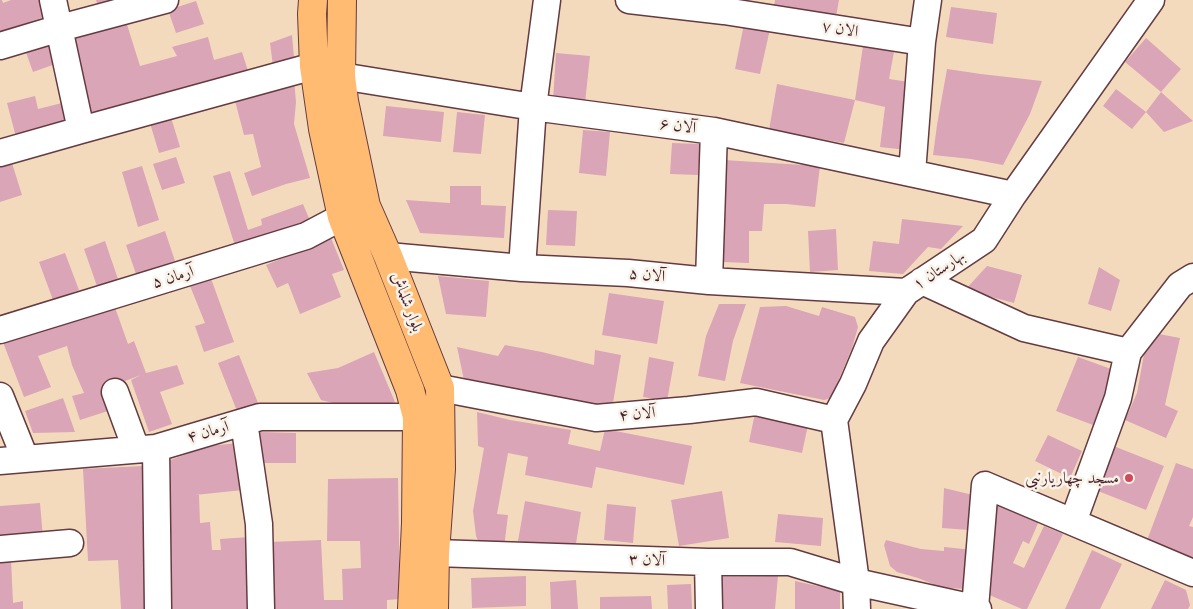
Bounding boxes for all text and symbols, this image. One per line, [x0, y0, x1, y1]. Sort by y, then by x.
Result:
street label: الان ۷ [820, 17, 860, 41]
street label: آلان ۶ [659, 114, 697, 138]
street label: بهارستان ۱ [909, 246, 969, 294]
street label: آرمان ۵ [150, 262, 196, 292]
street label: آلان ۵ [628, 264, 666, 286]
street label: بلوار شلماش [387, 269, 427, 335]
street label: آلان ۴ [618, 403, 656, 425]
street label: آرمان ۴ [185, 417, 231, 447]
place label: مسجد چهاریارنبی [1025, 468, 1119, 488]
marker: مسجد چهاریارنبی [1123, 472, 1135, 484]
street label: آلان ۳ [628, 550, 666, 570]

